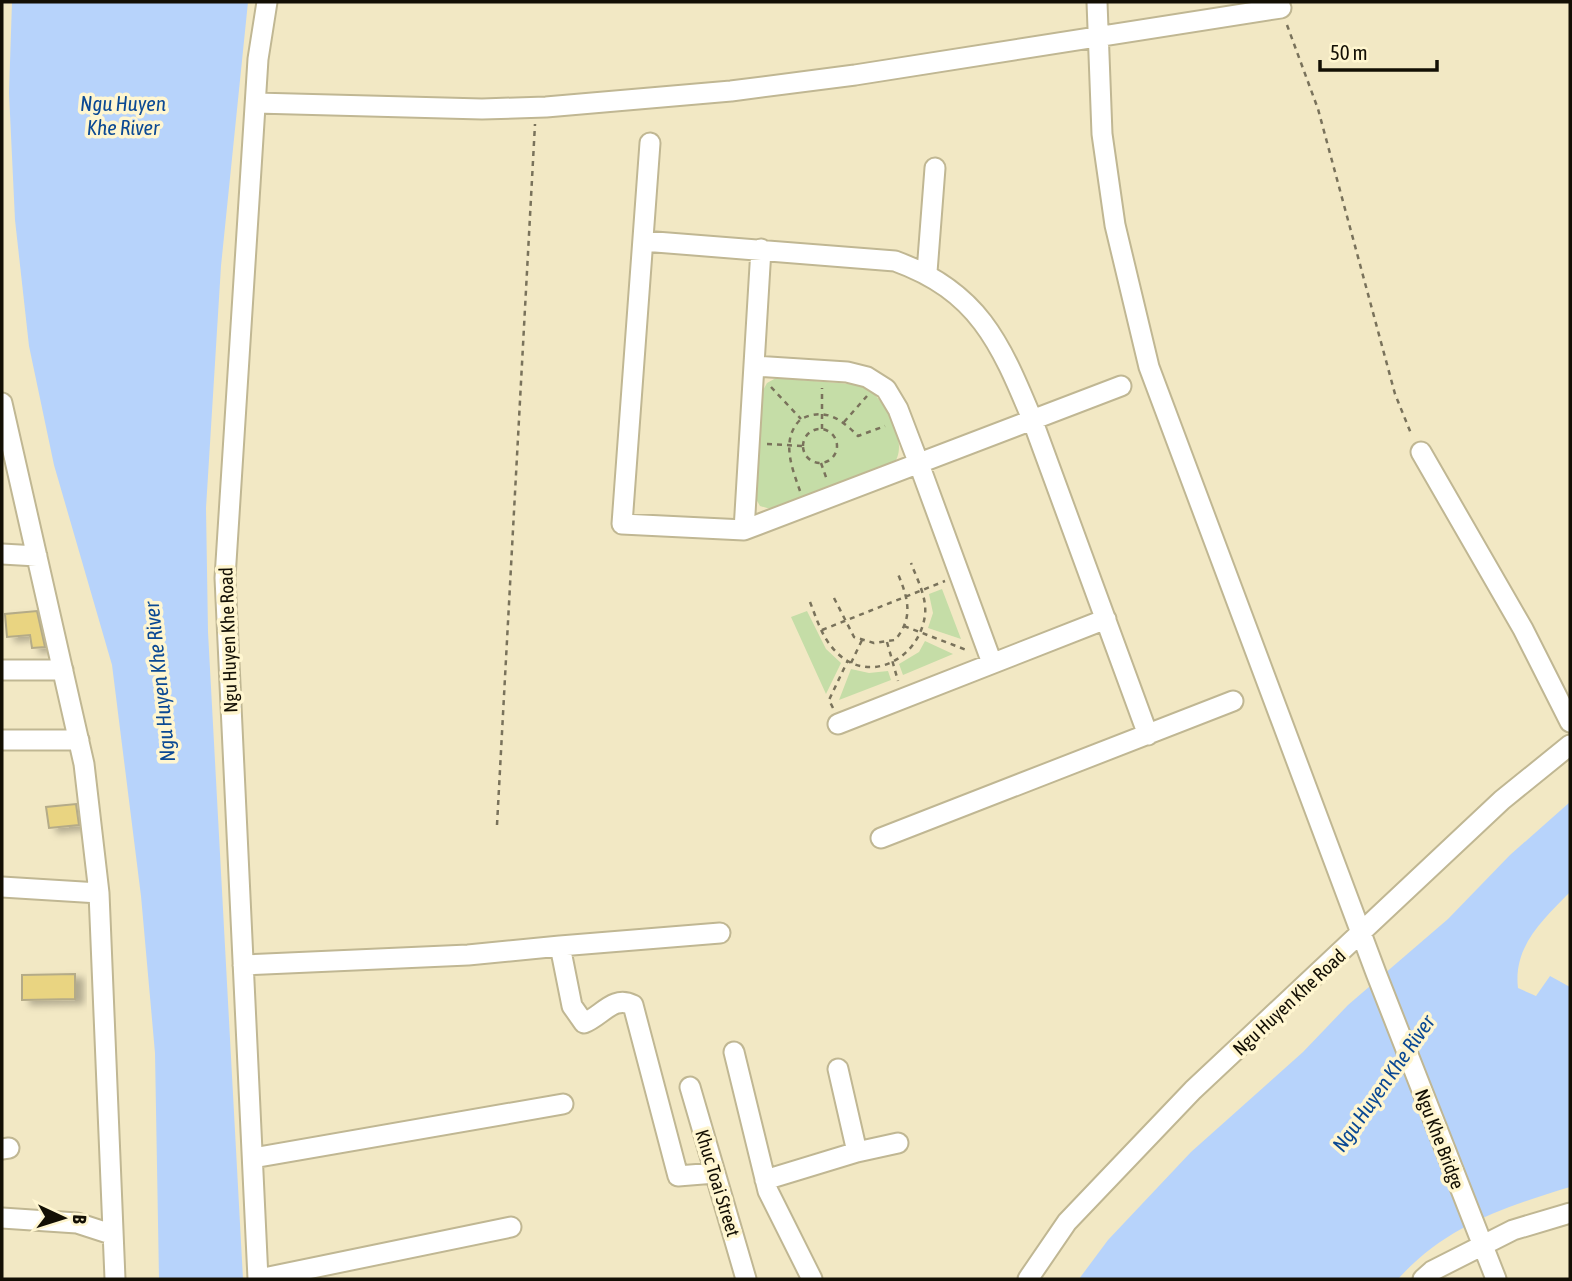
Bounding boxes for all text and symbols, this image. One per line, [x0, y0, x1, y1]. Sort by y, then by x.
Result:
scale bar [1320, 28, 1437, 72]
text: 50 m [1330, 40, 1368, 64]
water label: Ngu Huyen Khe River [80, 91, 166, 139]
street label: Ngu Huyen Khe Road [214, 567, 242, 713]
water label: Ngu Huyen Khe River [139, 600, 179, 763]
street label: Ngu Huyen Khe Road [1228, 944, 1350, 1060]
water label: Ngu Huyen Khe River [1327, 1009, 1439, 1156]
street label: Ngu Khe Bridge [1411, 1086, 1469, 1192]
street label: Khuc Toai Street [691, 1127, 745, 1239]
north arrow [28, 1183, 98, 1253]
text: B [69, 1214, 91, 1224]

